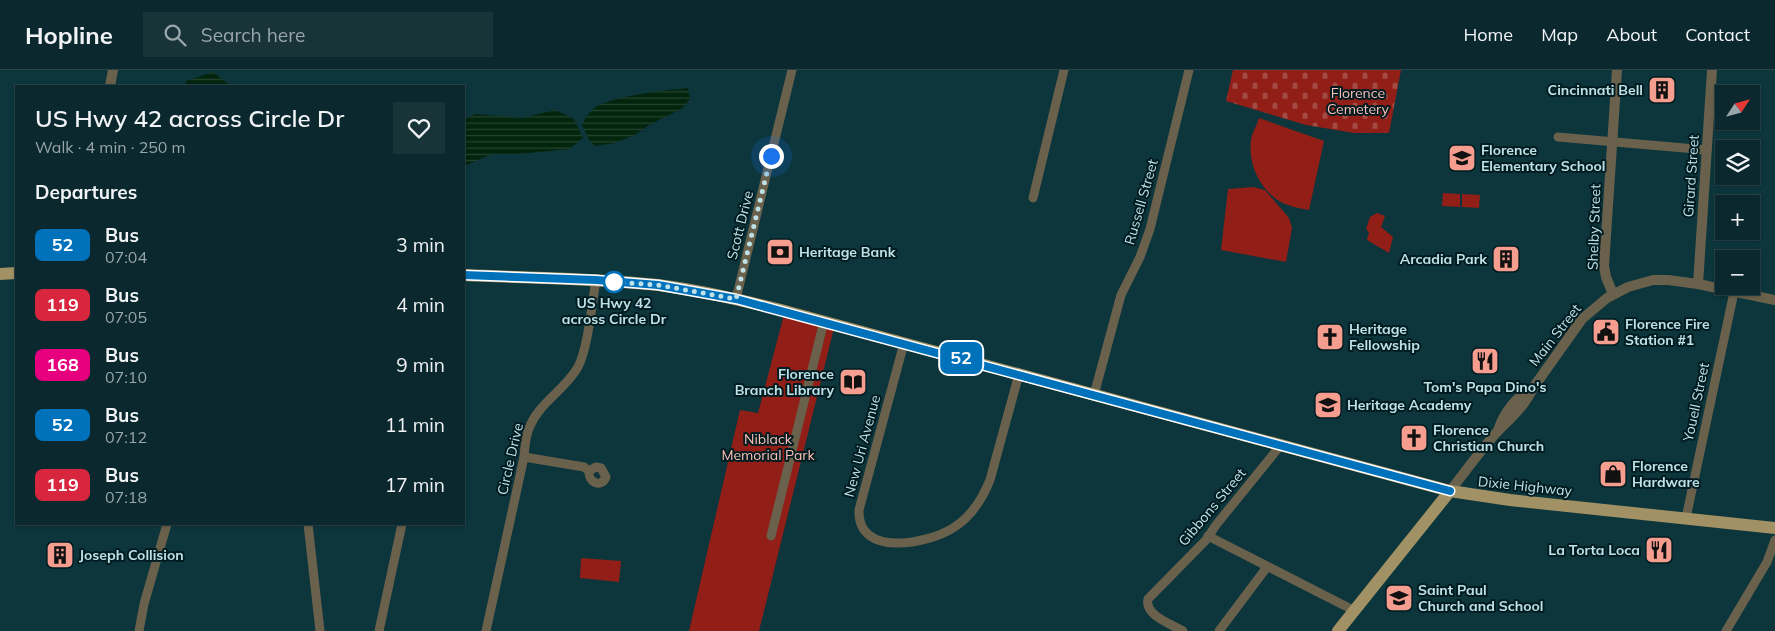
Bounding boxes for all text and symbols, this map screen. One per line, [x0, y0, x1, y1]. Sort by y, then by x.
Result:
search box [143, 12, 493, 57]
text: Hopline [25, 20, 113, 50]
icon: search [161, 21, 189, 49]
text: Search here [201, 23, 305, 47]
text: Home [1463, 23, 1513, 46]
text: Map [1541, 23, 1578, 46]
text: About [1606, 23, 1657, 46]
text: Contact [1685, 23, 1750, 46]
building icon: Cincinnati Bell [1647, 75, 1677, 105]
place label: Cincinnati Bell [1548, 81, 1643, 99]
park label: Florence Cemetery [1327, 84, 1390, 118]
north arrow [1715, 85, 1760, 130]
map controls [1715, 85, 1760, 295]
button: heart [393, 102, 445, 154]
text: US Hwy 42 across Circle Dr [35, 103, 344, 133]
street label: Girard Street [1679, 134, 1703, 218]
text: Walk · 4 min · 250 m [35, 137, 186, 157]
button: layers [1715, 140, 1760, 185]
place label: Florence Elementary School [1481, 141, 1605, 175]
school or university icon: Florence Elementary School [1447, 143, 1477, 173]
your location [759, 144, 784, 169]
street label: Russell Street [1120, 157, 1162, 247]
text: Departures [35, 180, 137, 204]
street label: Shelby Street [1584, 184, 1604, 270]
street label: Scott Drive [723, 189, 757, 261]
button: + [1715, 195, 1760, 240]
text: Bus [105, 223, 139, 247]
text: 52 [52, 233, 73, 256]
text: 3 min [396, 233, 445, 257]
bank icon: Heritage Bank [765, 237, 795, 267]
place label: Heritage Bank [799, 243, 896, 261]
building icon: Arcadia Park [1491, 244, 1521, 274]
text: 07:04 [105, 247, 147, 267]
place label: Arcadia Park [1400, 250, 1487, 268]
button: − [1715, 250, 1760, 295]
marker: US Hwy 42 across Circle Dr [603, 271, 625, 293]
text: Bus [105, 283, 139, 307]
text: 119 [46, 293, 79, 316]
text: 4 min [396, 293, 445, 317]
place label: US Hwy 42 across Circle Dr [562, 294, 667, 328]
street label: Main Street [1525, 300, 1585, 370]
text: 07:05 [105, 307, 147, 327]
place label: Florence Fire Station #1 [1625, 315, 1710, 349]
public building icon: Florence Fire Station #1 [1591, 317, 1621, 347]
place label: Heritage Fellowship [1349, 320, 1420, 354]
church icon: Heritage Fellowship [1315, 322, 1345, 352]
line badge: 52 [938, 342, 984, 374]
text: Bus [105, 343, 139, 367]
text: 52 [950, 346, 972, 369]
restaurant icon: Tom's Papa Dino's [1470, 346, 1500, 376]
text: 168 [46, 353, 79, 376]
text: 9 min [396, 353, 445, 377]
street label: Youell Street [1679, 361, 1713, 444]
place label: Florence Branch Library [735, 365, 834, 399]
text: 07:10 [105, 367, 147, 387]
library icon: Florence Branch Library [838, 367, 868, 397]
place label: Tom's Papa Dino's [1423, 378, 1547, 396]
school or university icon: Heritage Academy [1313, 390, 1343, 420]
street label: New Uri Avenue [840, 393, 884, 499]
place label: Heritage Academy [1347, 396, 1472, 414]
text: Bus [105, 403, 139, 427]
text: 52 [52, 413, 73, 436]
text: 11 min [385, 413, 445, 437]
street label: Circle Drive [493, 421, 527, 497]
place label: Florence Christian Church [1433, 421, 1544, 455]
church icon: Florence Christian Church [1399, 423, 1429, 453]
text: 07:12 [105, 427, 147, 447]
park label: Niblack Memorial Park [721, 430, 815, 464]
place label: Florence Hardware [1632, 457, 1700, 491]
shop icon: Florence Hardware [1598, 459, 1628, 489]
text: Bus [105, 463, 139, 487]
street label: Gibbons Street [1174, 464, 1250, 550]
street label: Dixie Highway [1477, 472, 1573, 500]
text: 119 [46, 473, 79, 496]
text: 17 min [385, 473, 445, 497]
text: 07:18 [105, 487, 147, 507]
restaurant icon: La Torta Loca [1644, 535, 1674, 565]
building icon: Joseph Collision [45, 540, 75, 570]
place label: La Torta Loca [1548, 541, 1640, 559]
place label: Joseph Collision [79, 546, 184, 564]
place label: Saint Paul Church and School [1418, 581, 1544, 615]
school or university icon: Saint Paul Church and School [1384, 583, 1414, 613]

